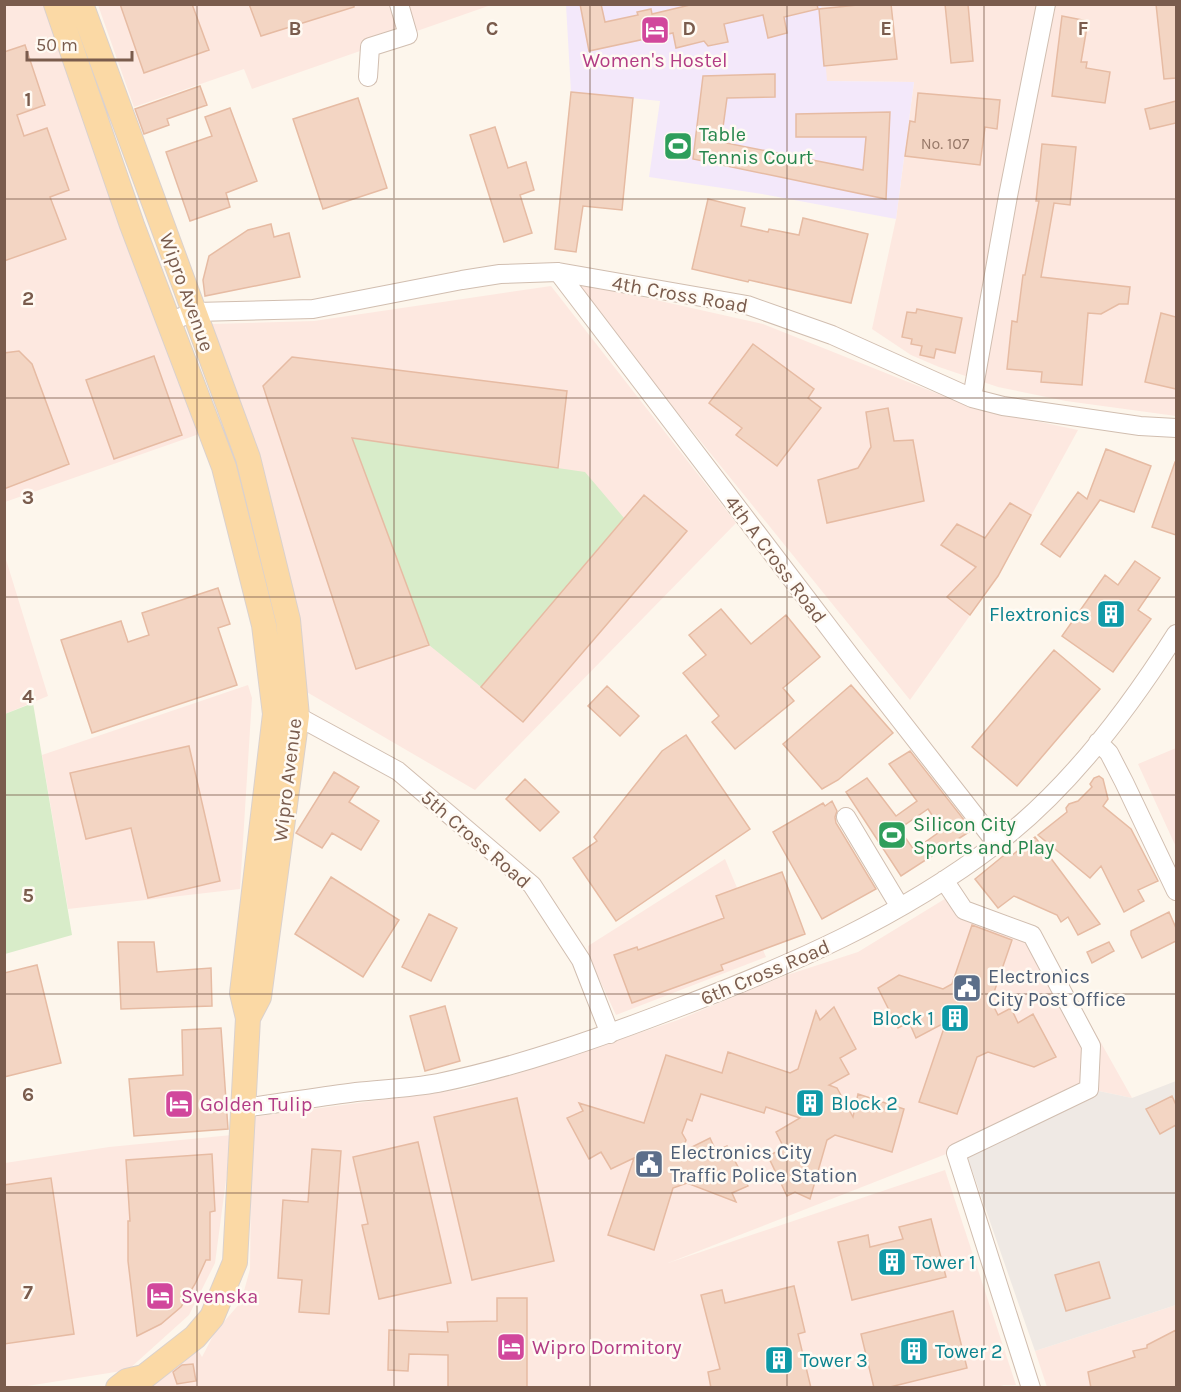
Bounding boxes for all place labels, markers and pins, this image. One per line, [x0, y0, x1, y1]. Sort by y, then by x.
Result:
hotel icon: Women's Hostel [639, 14, 671, 46]
place label: Women's Hostel [582, 49, 728, 72]
place label: Table Tennis Court [699, 123, 814, 169]
sports icon: Table Tennis Court [662, 130, 694, 162]
building icon: Flextronics [1095, 598, 1127, 630]
place label: Flextronics [989, 603, 1090, 626]
place label: Silicon City Sports and Play [913, 813, 1054, 859]
sports icon: Silicon City Sports and Play [876, 819, 908, 851]
place label: Electronics City Post Office [988, 965, 1126, 1011]
public building icon: Electronics City Post Office [951, 972, 983, 1004]
building icon: Block 1 [939, 1002, 971, 1034]
place label: Block 1 [872, 1007, 934, 1030]
building icon: Block 2 [794, 1087, 826, 1119]
hotel icon: Golden Tulip [163, 1088, 195, 1120]
place label: Block 2 [831, 1092, 898, 1115]
place label: Golden Tulip [200, 1093, 312, 1116]
place label: Electronics City Traffic Police Station [670, 1141, 858, 1187]
public building icon: Electronics City Traffic Police Station [633, 1148, 665, 1180]
building icon: Tower 1 [876, 1246, 908, 1278]
place label: Tower 1 [913, 1251, 976, 1274]
hotel icon: Svenska [144, 1280, 176, 1312]
place label: Svenska [181, 1285, 258, 1308]
hotel icon: Wipro Dormitory [495, 1331, 527, 1363]
building icon: Tower 2 [898, 1335, 930, 1367]
place label: Wipro Dormitory [532, 1336, 681, 1359]
place label: Tower 2 [935, 1340, 1003, 1363]
building icon: Tower 3 [763, 1344, 795, 1376]
place label: Tower 3 [800, 1349, 868, 1372]

